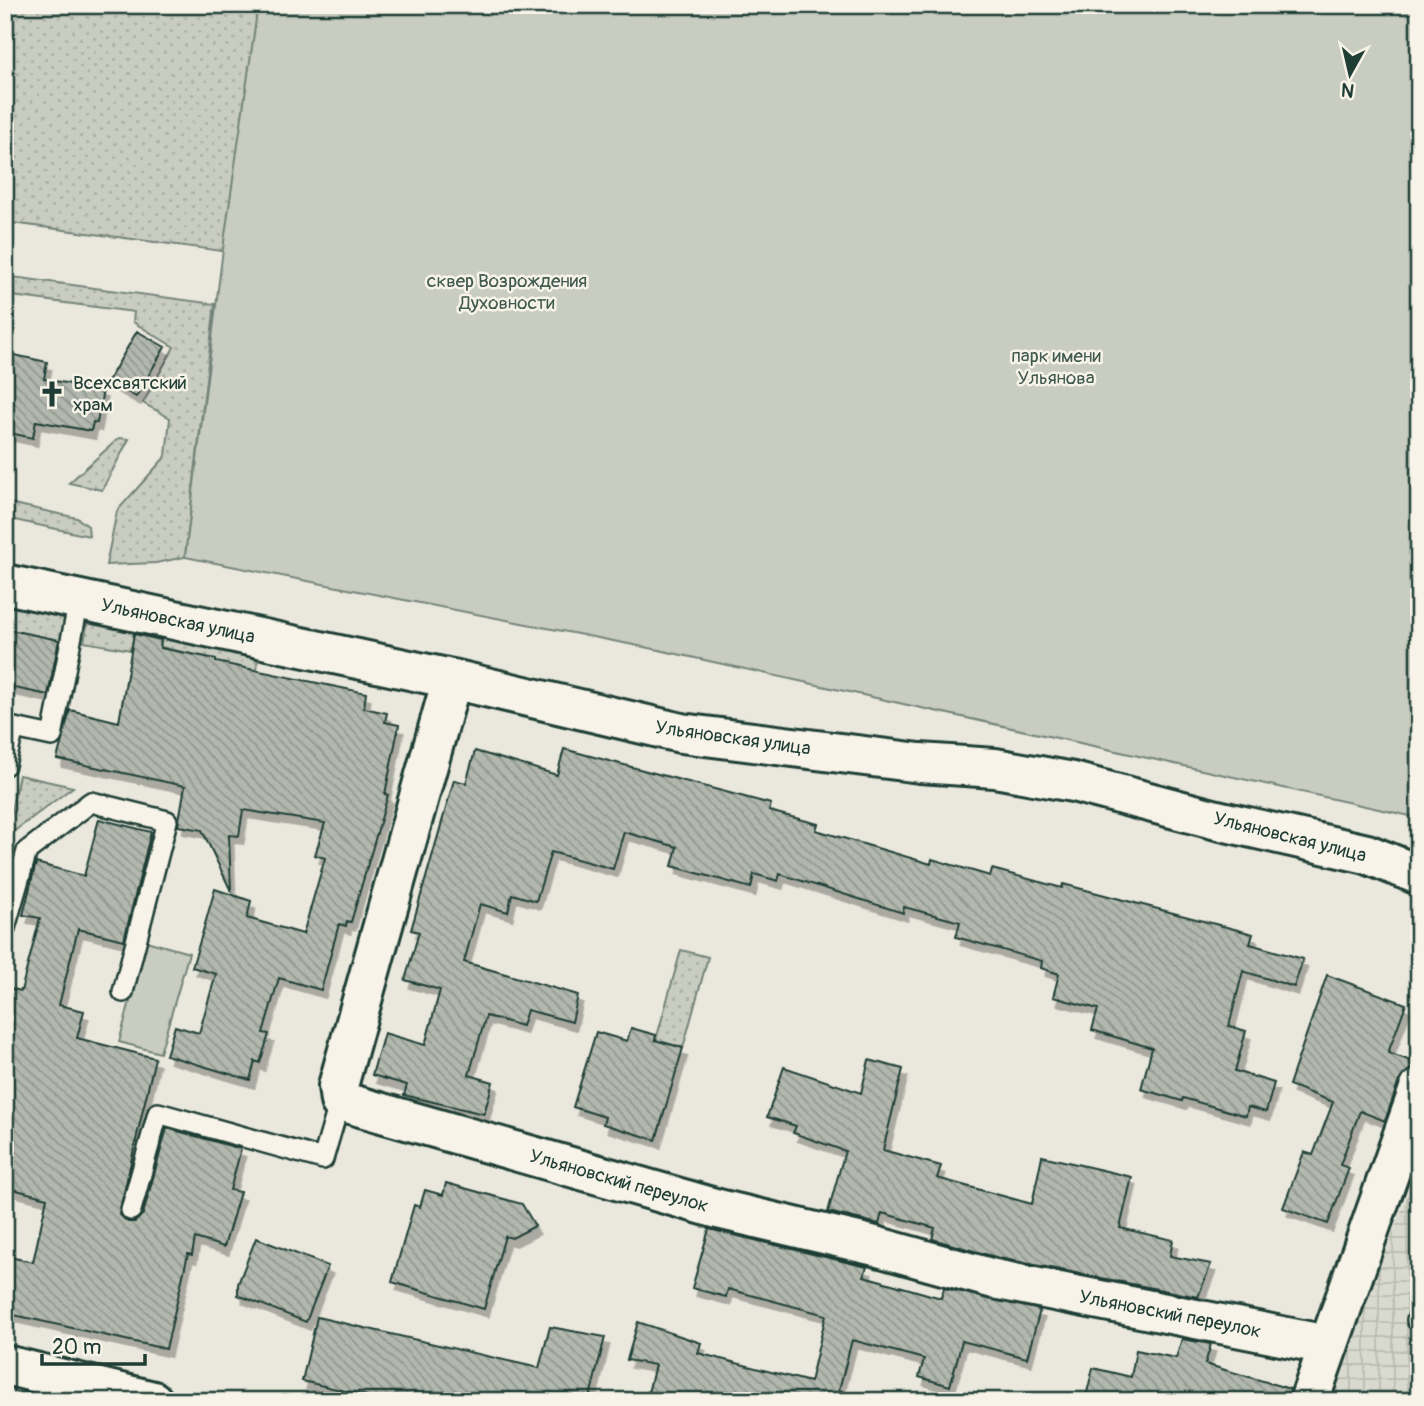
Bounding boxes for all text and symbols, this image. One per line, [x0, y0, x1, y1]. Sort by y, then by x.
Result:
north arrow [1316, 38, 1386, 108]
text: N [1340, 77, 1356, 103]
park label: сквер Возрождения Духовности [427, 269, 587, 315]
park label: парк имени Ульянова [1011, 344, 1101, 390]
place label: Всехсвятский храм [73, 371, 187, 417]
church icon: Всехсвятский храм [37, 379, 67, 409]
street label: Ульяновская улица [99, 593, 257, 649]
street label: Ульяновская улица [654, 715, 812, 761]
street label: Ульяновская улица [1211, 806, 1369, 868]
street label: Ульяновский переулок [527, 1144, 711, 1218]
street label: Ульяновский переулок [1077, 1285, 1263, 1343]
scale bar [42, 1322, 145, 1366]
text: 20 m [52, 1334, 101, 1361]

